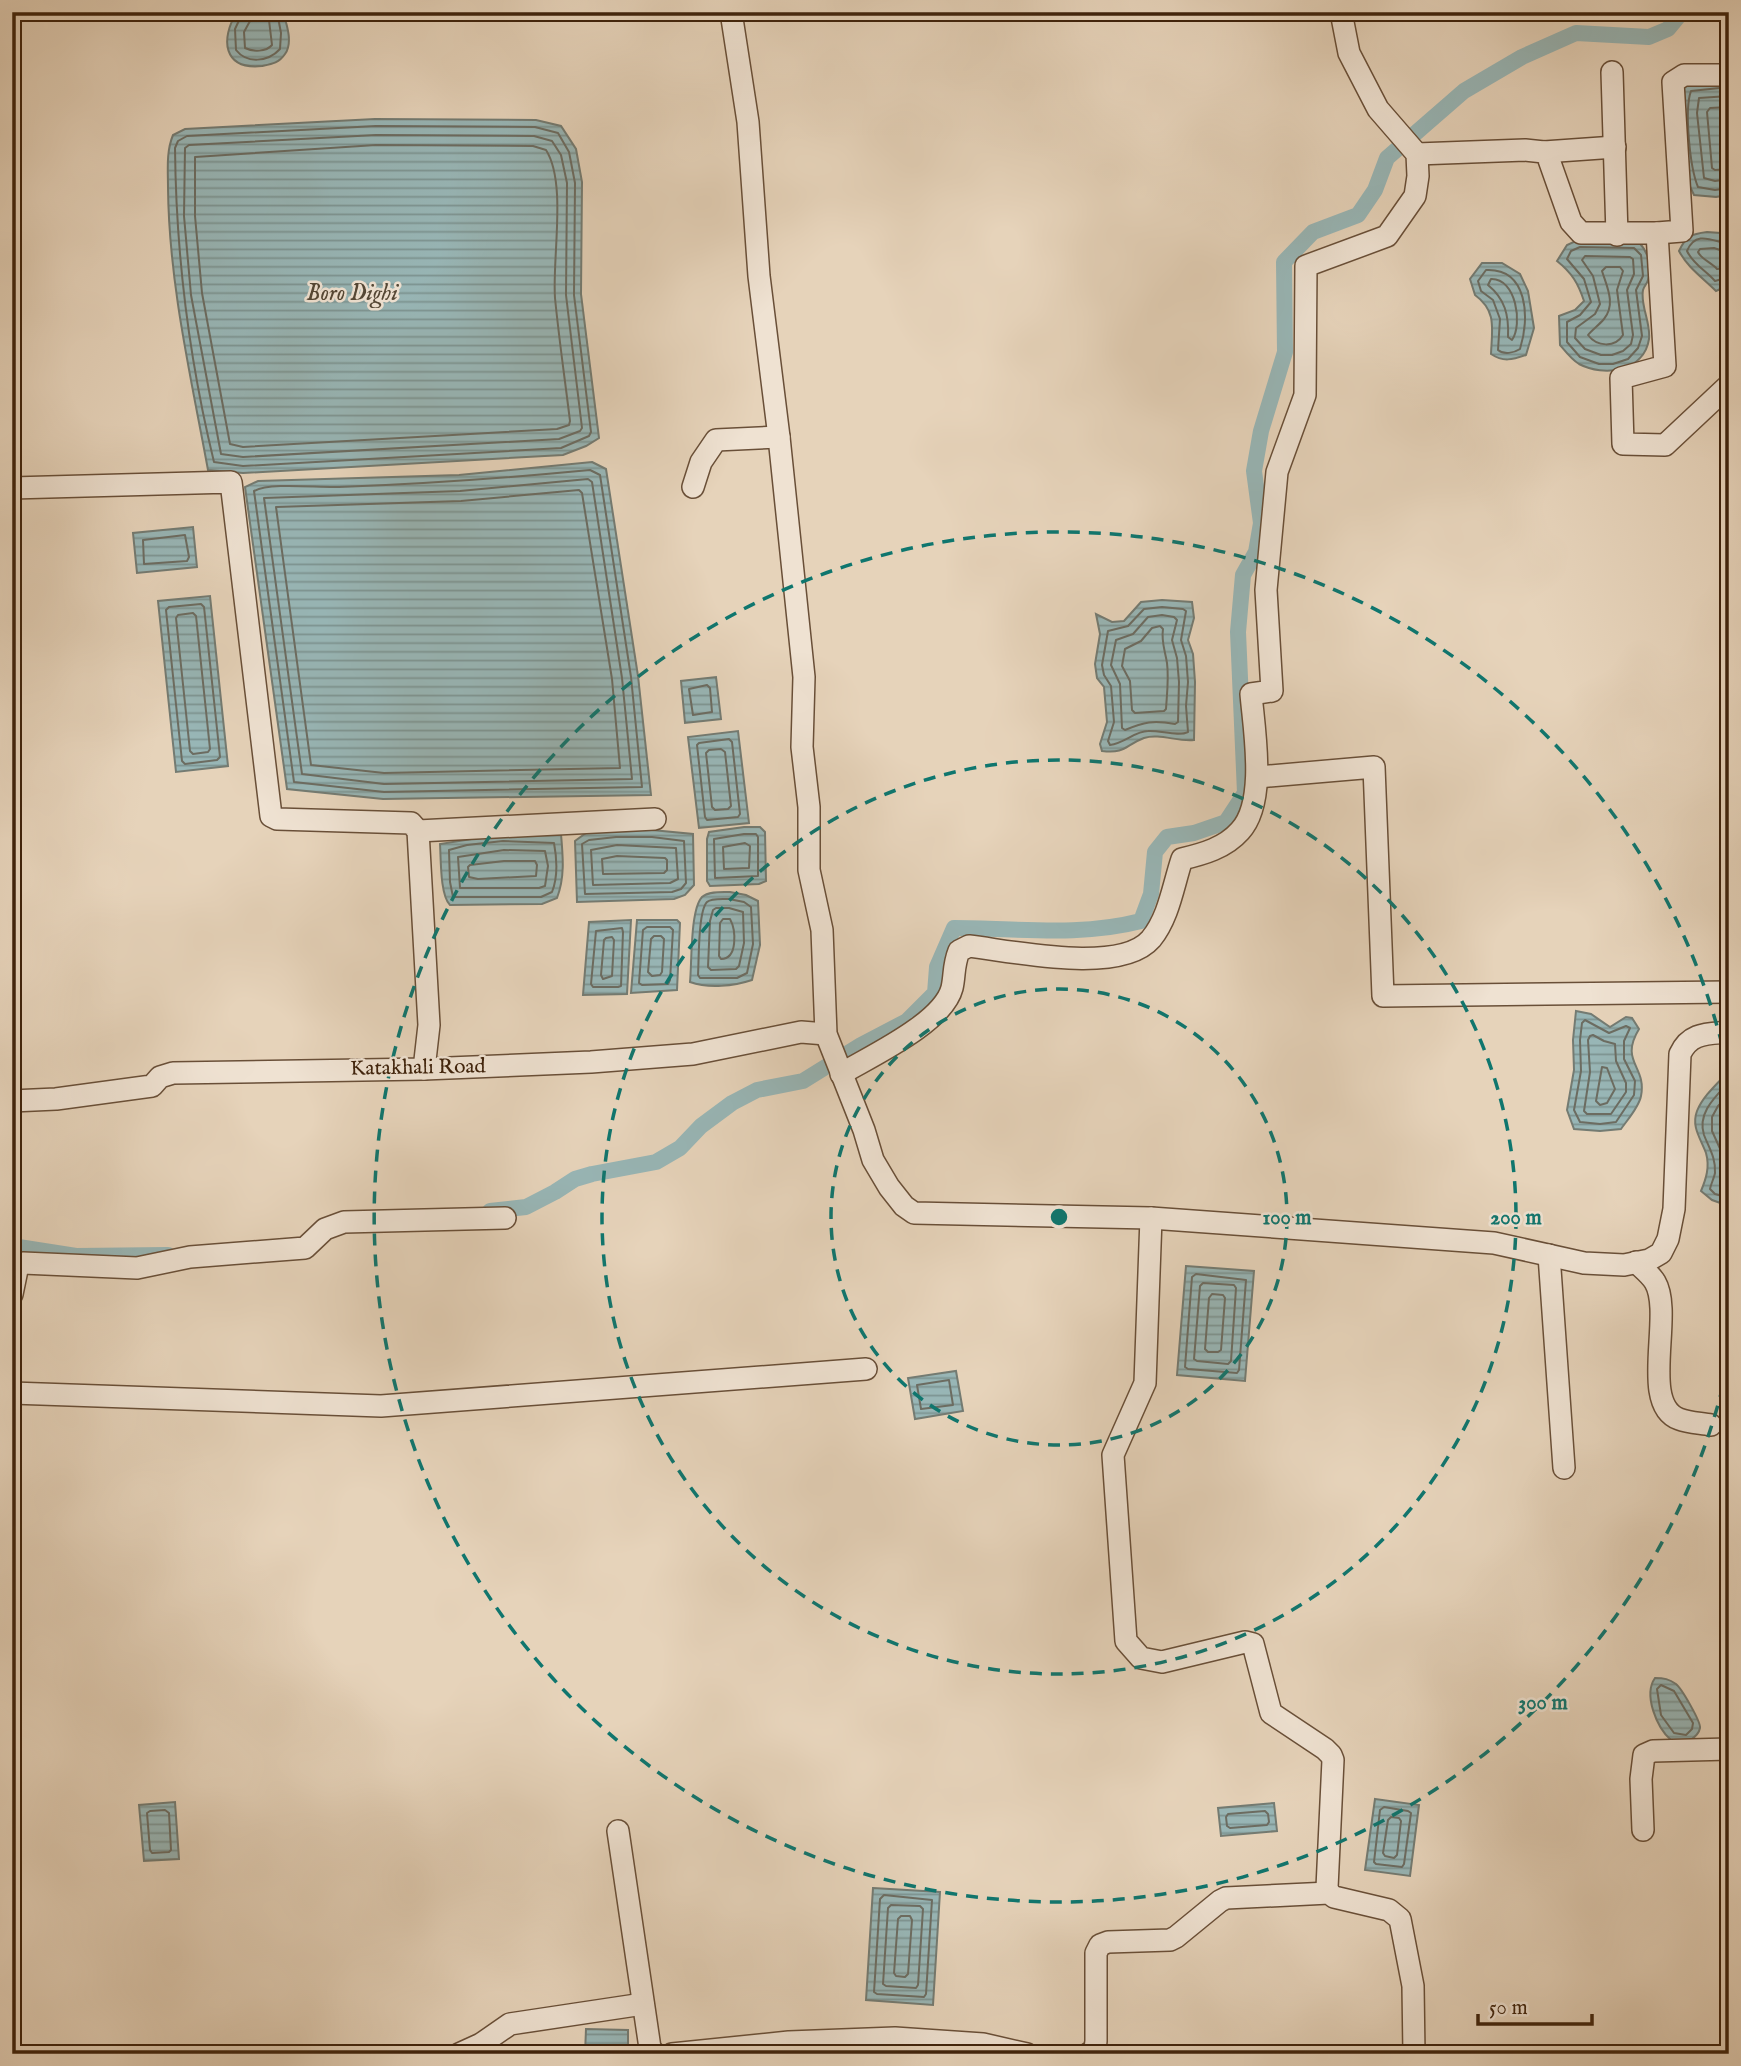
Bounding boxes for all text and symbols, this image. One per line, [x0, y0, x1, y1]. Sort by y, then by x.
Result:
water label: Boro Dighi [306, 279, 399, 309]
street label: Katakhali Road [350, 1053, 487, 1083]
centre of rings [1047, 1205, 1071, 1229]
text: 100 m [1262, 1205, 1312, 1232]
text: 200 m [1490, 1205, 1542, 1232]
text: 300 m [1518, 1690, 1568, 1717]
scale bar [1478, 1982, 1592, 2026]
text: 50 m [1489, 1995, 1528, 2022]

